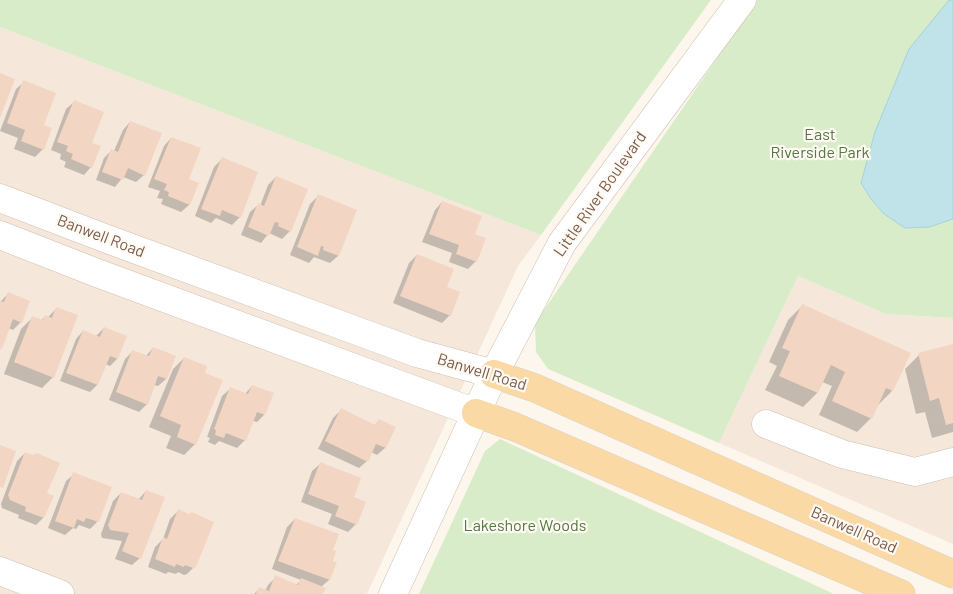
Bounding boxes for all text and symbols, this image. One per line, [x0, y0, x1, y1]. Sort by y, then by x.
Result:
park label: East Riverside Park [770, 125, 870, 163]
street label: Little River Boulevard [550, 128, 650, 260]
street label: Banwell Road [54, 210, 148, 262]
street label: Banwell Road [435, 349, 529, 395]
street label: Banwell Road [808, 502, 900, 558]
park label: Lakeshore Woods [464, 516, 586, 536]

